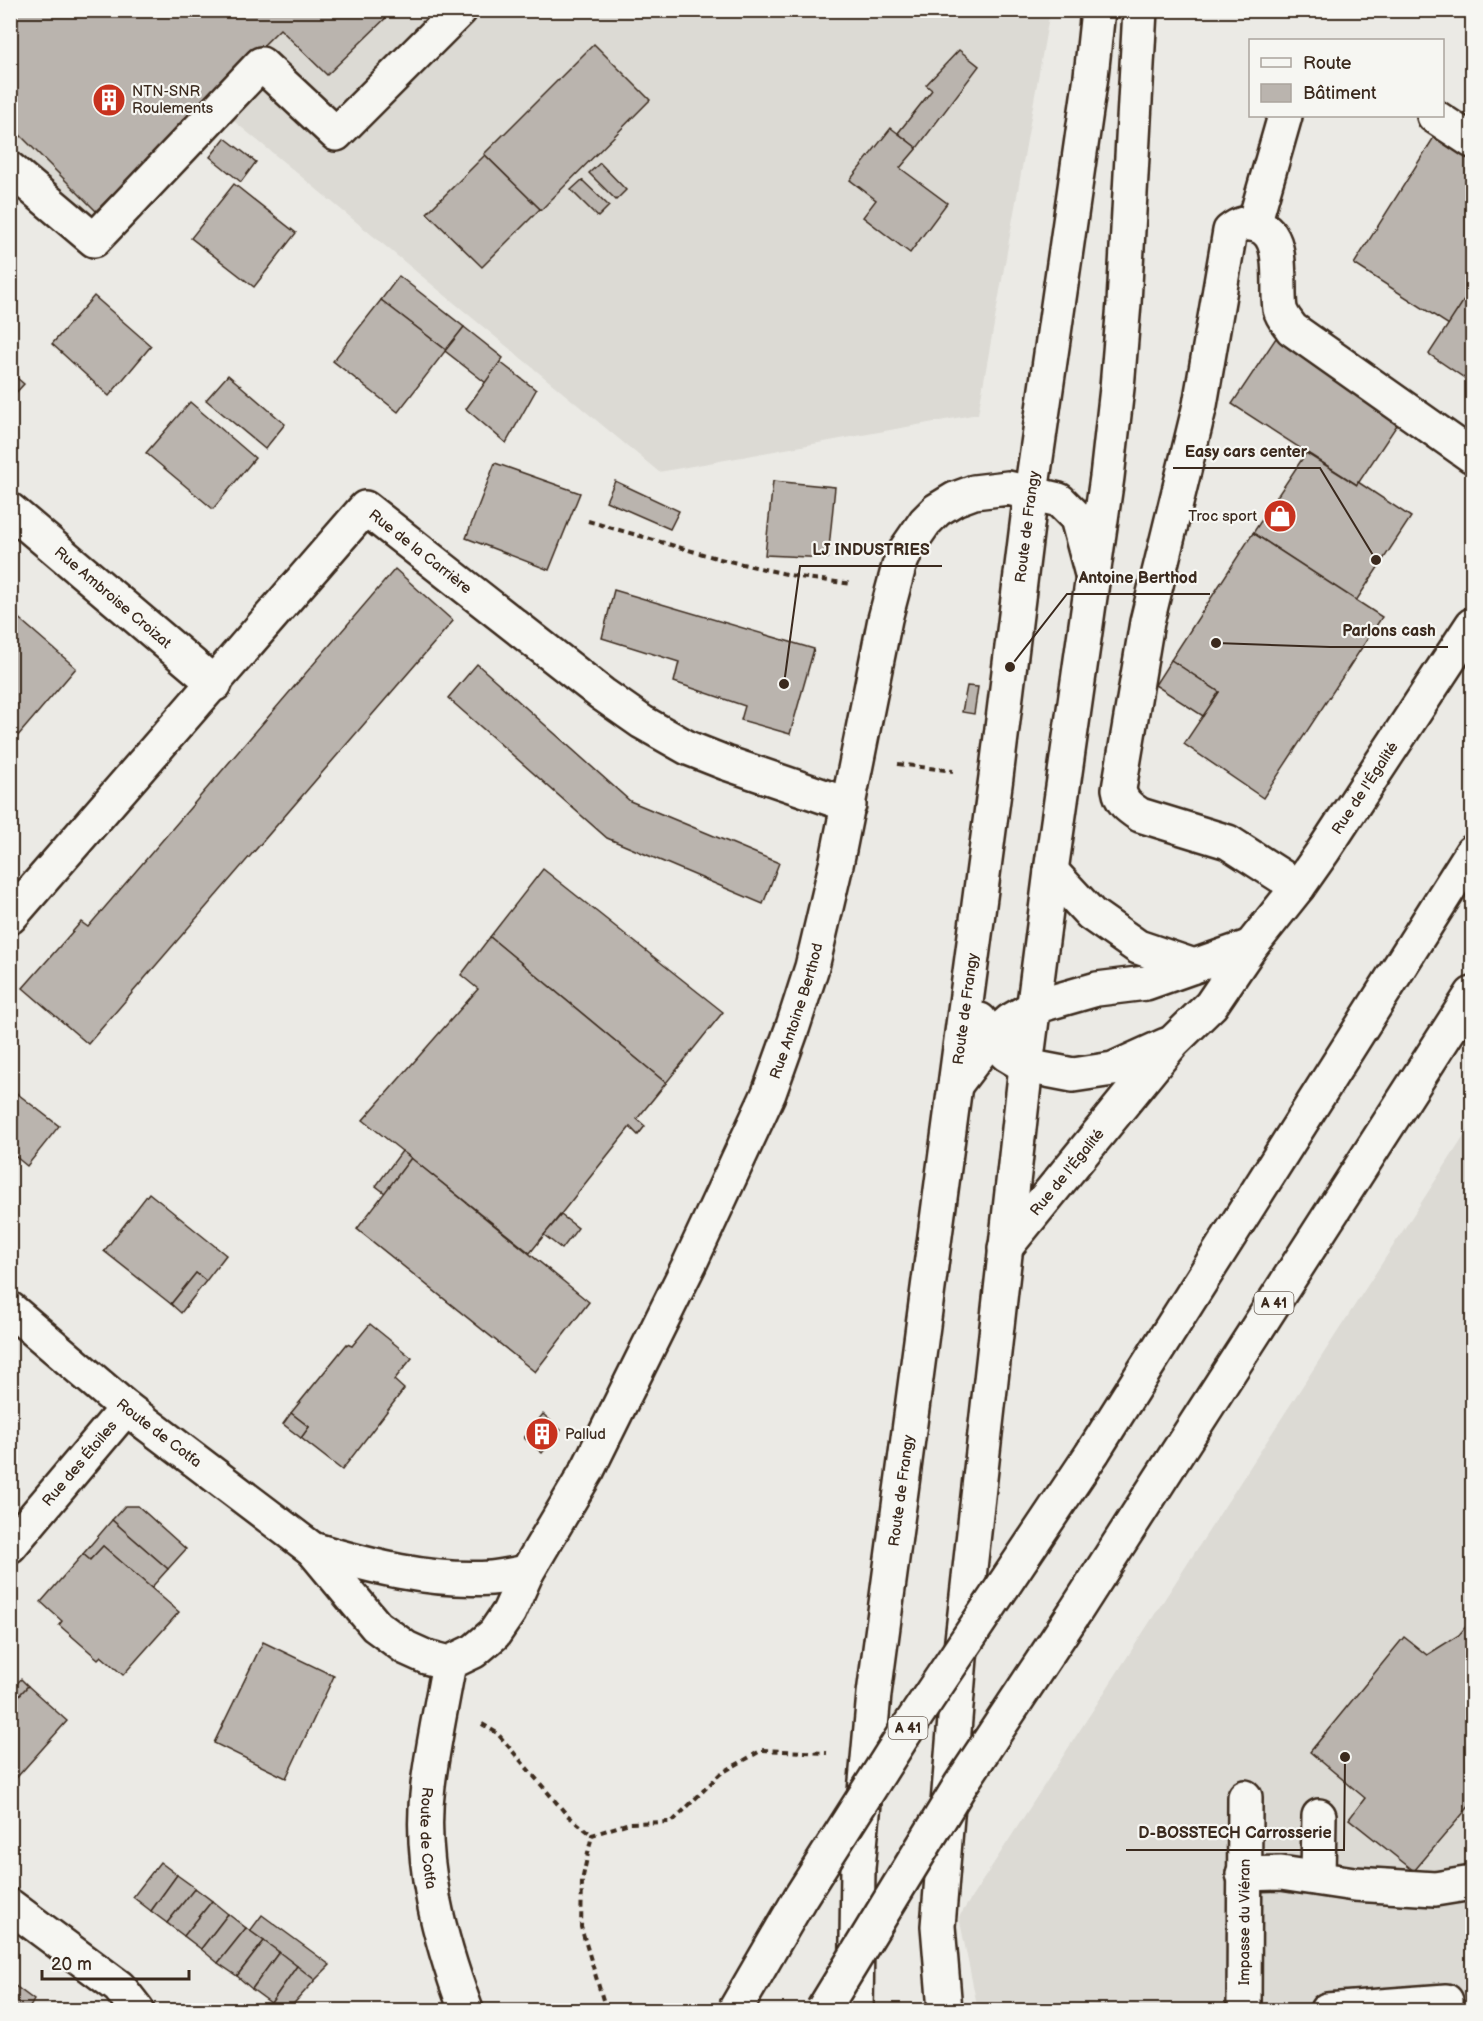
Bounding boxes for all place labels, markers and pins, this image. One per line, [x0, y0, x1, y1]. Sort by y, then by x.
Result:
building icon: NTN-SNR Roulements [91, 82, 127, 118]
place label: NTN-SNR Roulements [132, 82, 214, 118]
callout: Easy cars center [1173, 434, 1320, 468]
shop icon: Troc sport [1262, 498, 1298, 534]
place label: Troc sport [1188, 507, 1257, 526]
callout: LJ INDUSTRIES [800, 532, 942, 566]
callout: Antoine Berthod [1067, 560, 1210, 594]
callout: Parlons cash [1330, 613, 1448, 647]
building icon: Pallud [524, 1416, 560, 1452]
place label: Pallud [565, 1425, 606, 1444]
callout: D-BOSSTECH Carrosserie [1126, 1816, 1344, 1850]

